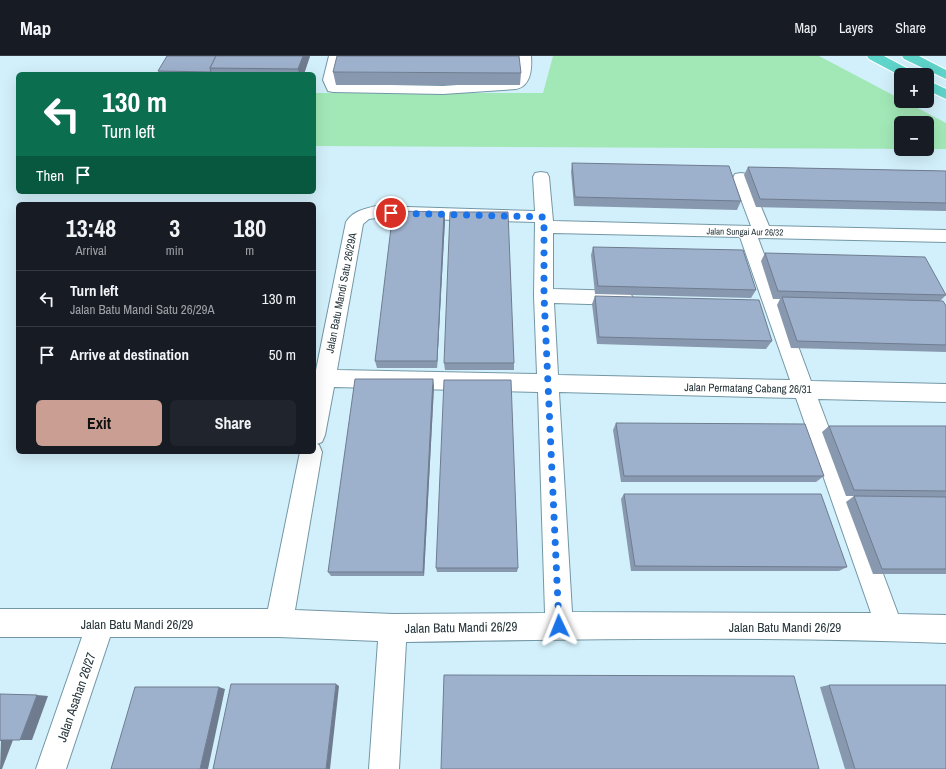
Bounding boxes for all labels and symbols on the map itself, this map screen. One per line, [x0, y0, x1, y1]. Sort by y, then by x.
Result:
pin [374, 196, 408, 230]
street label: Jalan Sungai Aur 26/32 [707, 225, 783, 239]
street label: Jalan Batu Mandi Satu 26/29A [322, 231, 360, 354]
street label: Jalan Permatang Cabang 26/31 [684, 380, 812, 396]
position arrow [538, 605, 580, 647]
street label: Jalan Batu Mandi 26/29 [81, 616, 193, 633]
street label: Jalan Batu Mandi 26/29 [405, 618, 518, 637]
street label: Jalan Batu Mandi 26/29 [729, 619, 841, 636]
street label: Jalan Asahan 26/27 [53, 650, 100, 744]

